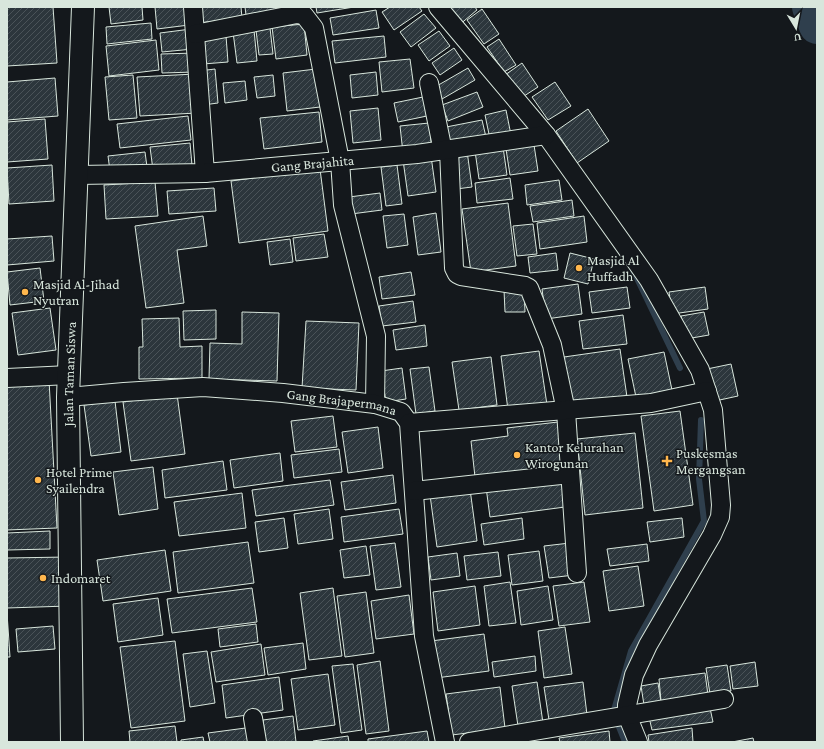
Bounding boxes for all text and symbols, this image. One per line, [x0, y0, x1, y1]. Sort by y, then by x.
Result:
north arrow [776, 8, 816, 48]
text: U [793, 31, 802, 44]
street label: Gang Brajahita [270, 152, 355, 175]
place label: Masjid Al Huffadh [587, 252, 640, 284]
marker: Masjid Al Huffadh [574, 263, 584, 273]
place label: Masjid Al-Jihad Nyutran [33, 276, 120, 308]
marker: Masjid Al-Jihad Nyutran [20, 287, 30, 297]
street label: Jalan Taman Siswa [60, 321, 79, 429]
street label: Gang Brajapermana [286, 386, 399, 418]
place label: Kantor Kelurahan Wirogunan [525, 439, 624, 471]
place label: Puskesmas Mergangsan [676, 445, 746, 477]
marker: Kantor Kelurahan Wirogunan [512, 450, 522, 460]
marker: Puskesmas Mergangsan [661, 455, 673, 467]
place label: Hotel Prime Syailendra [46, 464, 112, 496]
marker: Hotel Prime Syailendra [33, 475, 43, 485]
place label: Indomaret [51, 570, 111, 586]
marker: Indomaret [38, 573, 48, 583]

